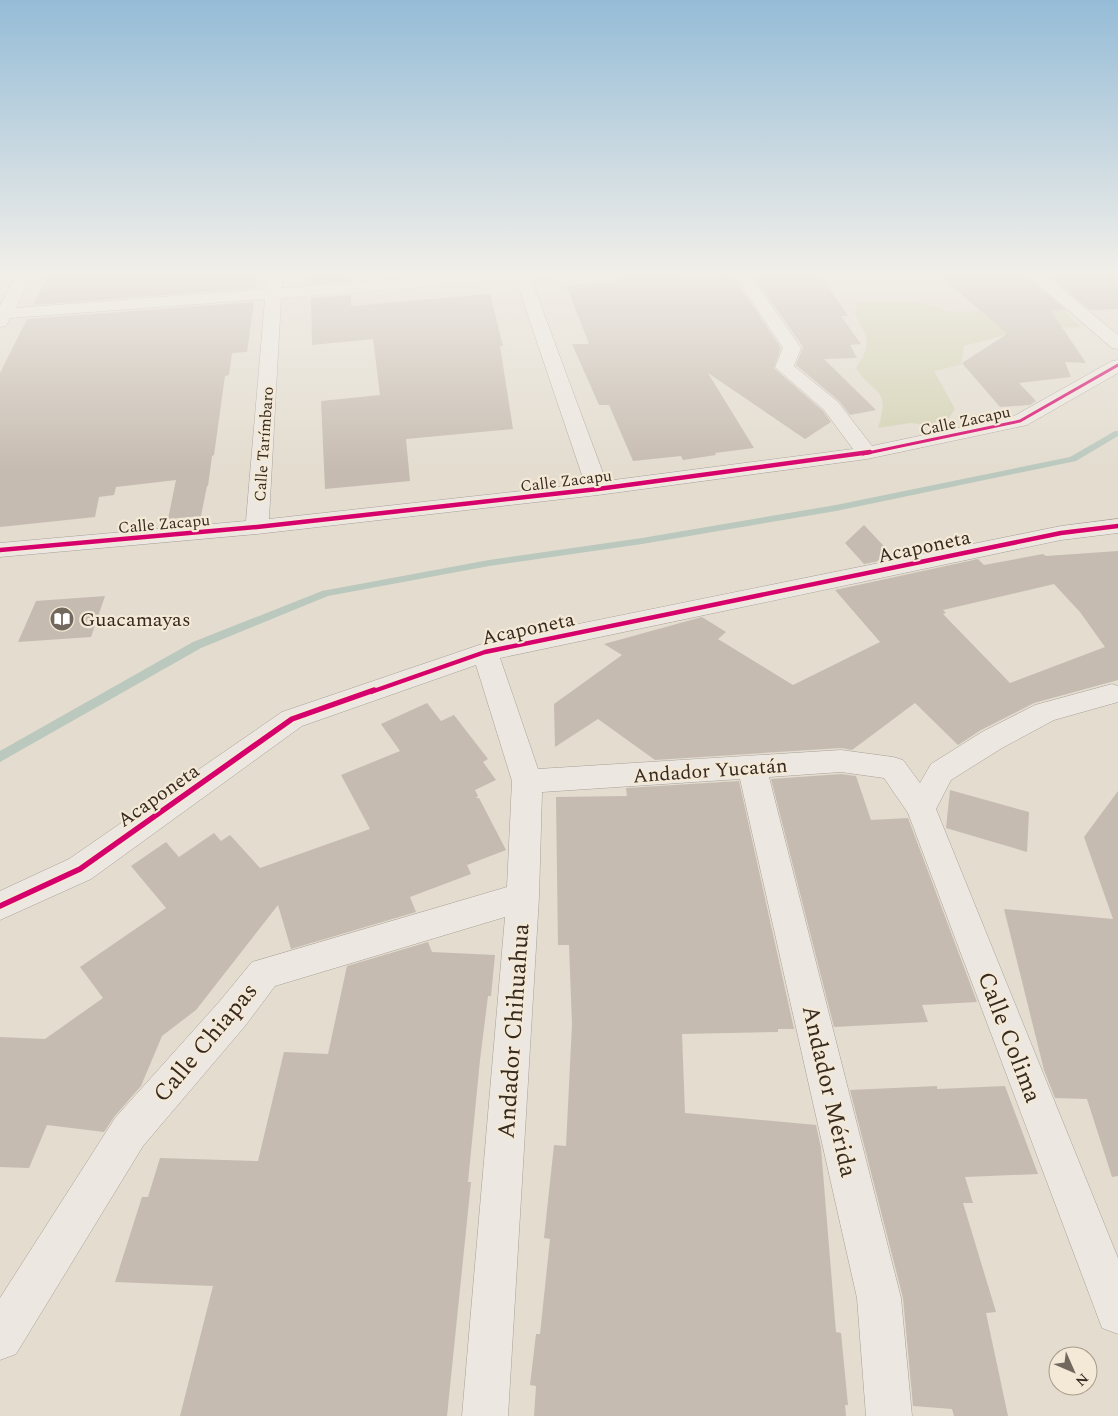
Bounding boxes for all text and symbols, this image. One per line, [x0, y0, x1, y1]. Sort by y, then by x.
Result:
street label: Calle Tarímbaro [248, 386, 280, 502]
street label: Calle Zacapu [918, 400, 1013, 442]
street label: Calle Zacapu [519, 463, 613, 499]
street label: Calle Zacapu [117, 508, 211, 540]
street label: Acaponeta [875, 522, 974, 571]
street label: Acaponeta [479, 604, 578, 653]
place label: Guacamayas [80, 605, 191, 635]
library icon: Guacamayas [49, 606, 75, 632]
street label: Andador Yucatán [632, 751, 788, 791]
street label: Acaponeta [111, 756, 206, 835]
street label: Andador Chihuahua [489, 922, 540, 1140]
street label: Calle Colima [968, 966, 1051, 1108]
street label: Calle Chiapas [145, 975, 267, 1111]
street label: Andador Mérida [792, 1001, 866, 1181]
north arrow [1048, 1346, 1098, 1396]
text: N [1070, 1368, 1093, 1391]

